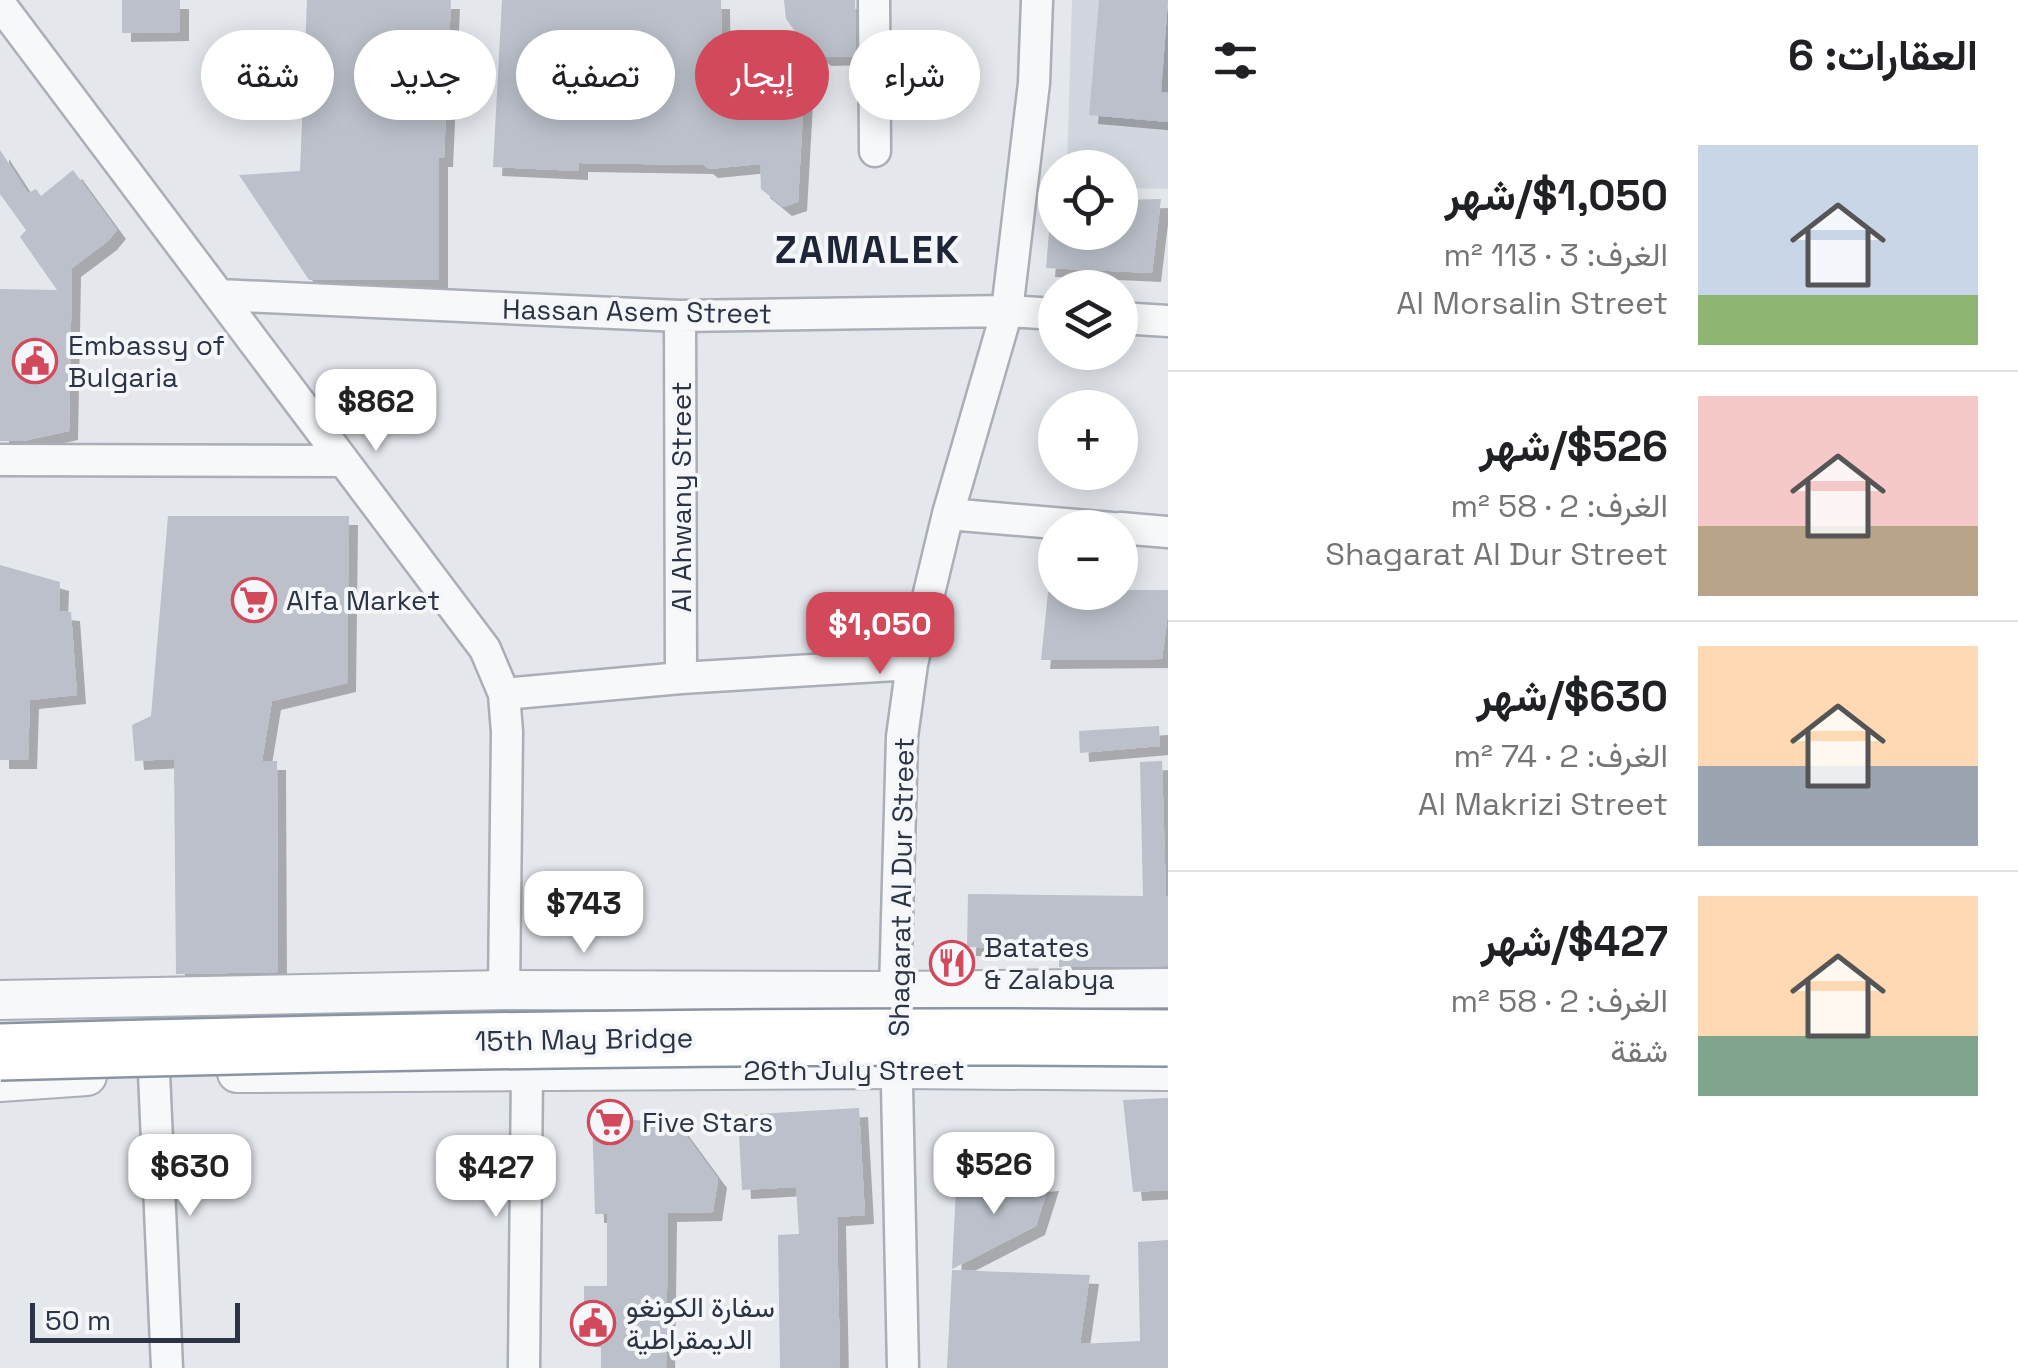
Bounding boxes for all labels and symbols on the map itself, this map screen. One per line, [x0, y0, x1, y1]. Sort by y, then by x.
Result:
district label: ZAMALEK [775, 226, 961, 274]
street label: Hassan Asem Street [502, 291, 772, 331]
place label: Embassy of Bulgaria [68, 327, 225, 395]
public building icon: Embassy of Bulgaria [12, 338, 58, 384]
pin: $862 [317, 369, 435, 454]
street label: Al Ahwany Street [663, 381, 699, 613]
supermarket icon: Alfa Market [231, 577, 277, 623]
place label: Alfa Market [286, 582, 440, 618]
pin: $1,050 [799, 592, 961, 677]
street label: Shagarat Al Dur Street [880, 737, 922, 1037]
pin: $743 [525, 871, 643, 956]
place label: Batates & Zalabya [984, 929, 1115, 997]
restaurant icon: Batates & Zalabya [929, 940, 975, 986]
street label: 15th May Bridge [474, 1019, 694, 1059]
street label: 26th July Street [743, 1052, 965, 1088]
supermarket icon: Five Stars [587, 1099, 633, 1145]
place label: Five Stars [642, 1104, 773, 1140]
pin: $526 [935, 1132, 1053, 1217]
pin: $630 [131, 1134, 249, 1219]
pin: $427 [437, 1135, 555, 1220]
place label: سفارة الكونغو الديمقراطية [626, 1289, 775, 1357]
scale bar [30, 1298, 240, 1342]
public building icon: سفارة الكونغو الديمقراطية [570, 1300, 616, 1346]

